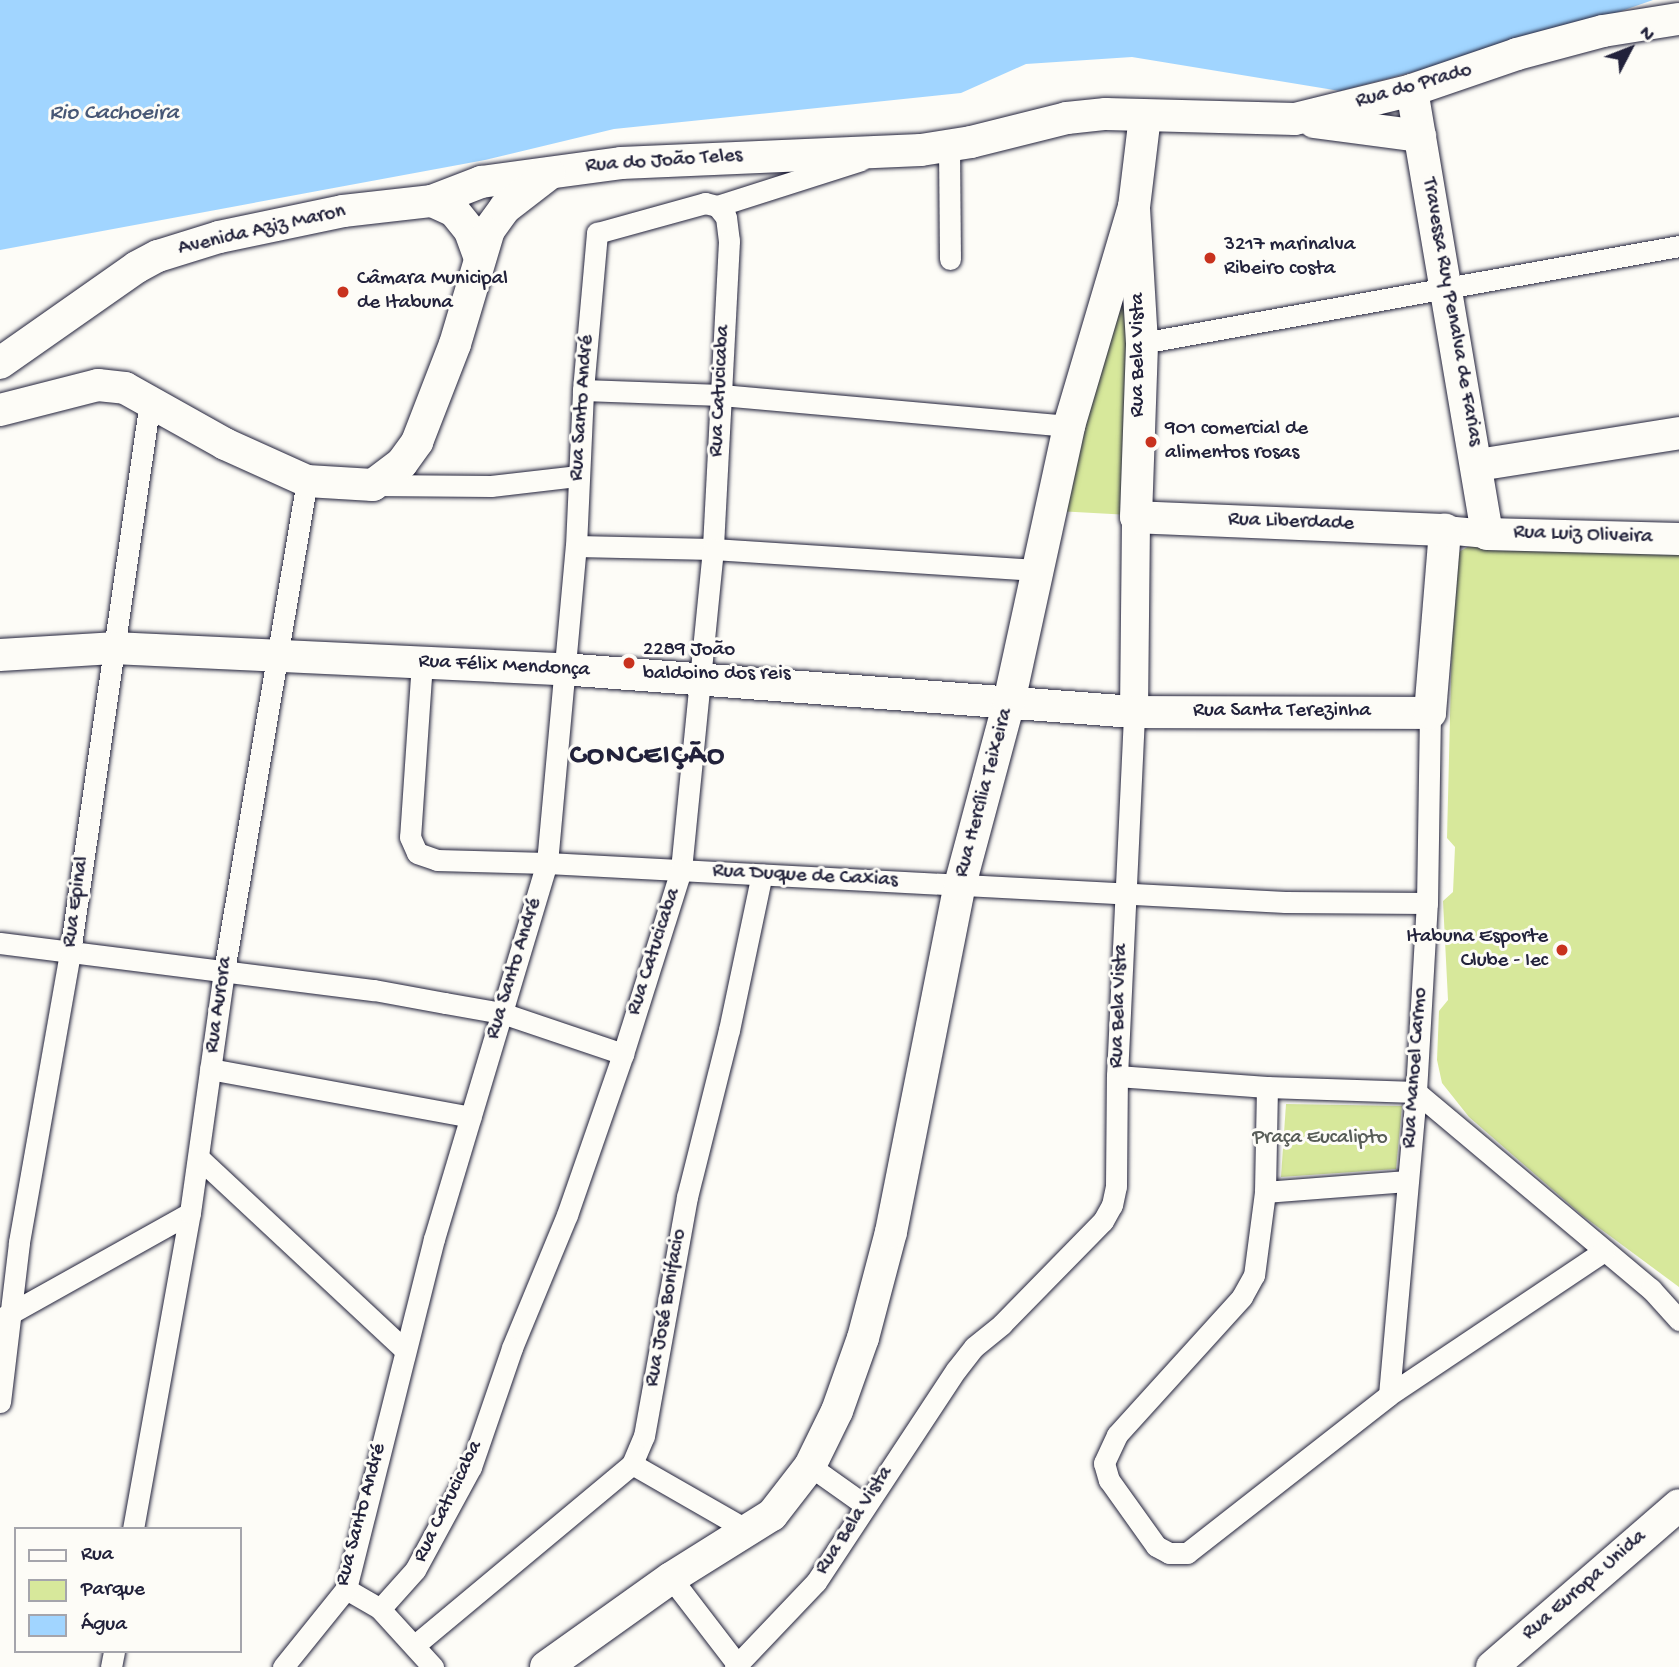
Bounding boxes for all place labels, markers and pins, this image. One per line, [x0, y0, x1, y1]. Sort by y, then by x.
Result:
place label: 3217 marinalva Ribeiro costa [1224, 233, 1355, 283]
marker: 3217 marinalva Ribeiro costa [1202, 250, 1218, 266]
place label: Câmara Municipal de Itabuna [357, 267, 508, 317]
marker: Câmara Municipal de Itabuna [335, 284, 351, 300]
place label: 901 comercial de alimentos rosas [1165, 417, 1308, 467]
marker: 901 comercial de alimentos rosas [1143, 434, 1159, 450]
place label: 2289 João baldoino dos reis [643, 638, 790, 688]
marker: 2289 João baldoino dos reis [621, 655, 637, 671]
place label: Itabuna Esporte Clube - Iec [1406, 925, 1548, 975]
marker: Itabuna Esporte Clube - Iec [1554, 942, 1570, 958]

